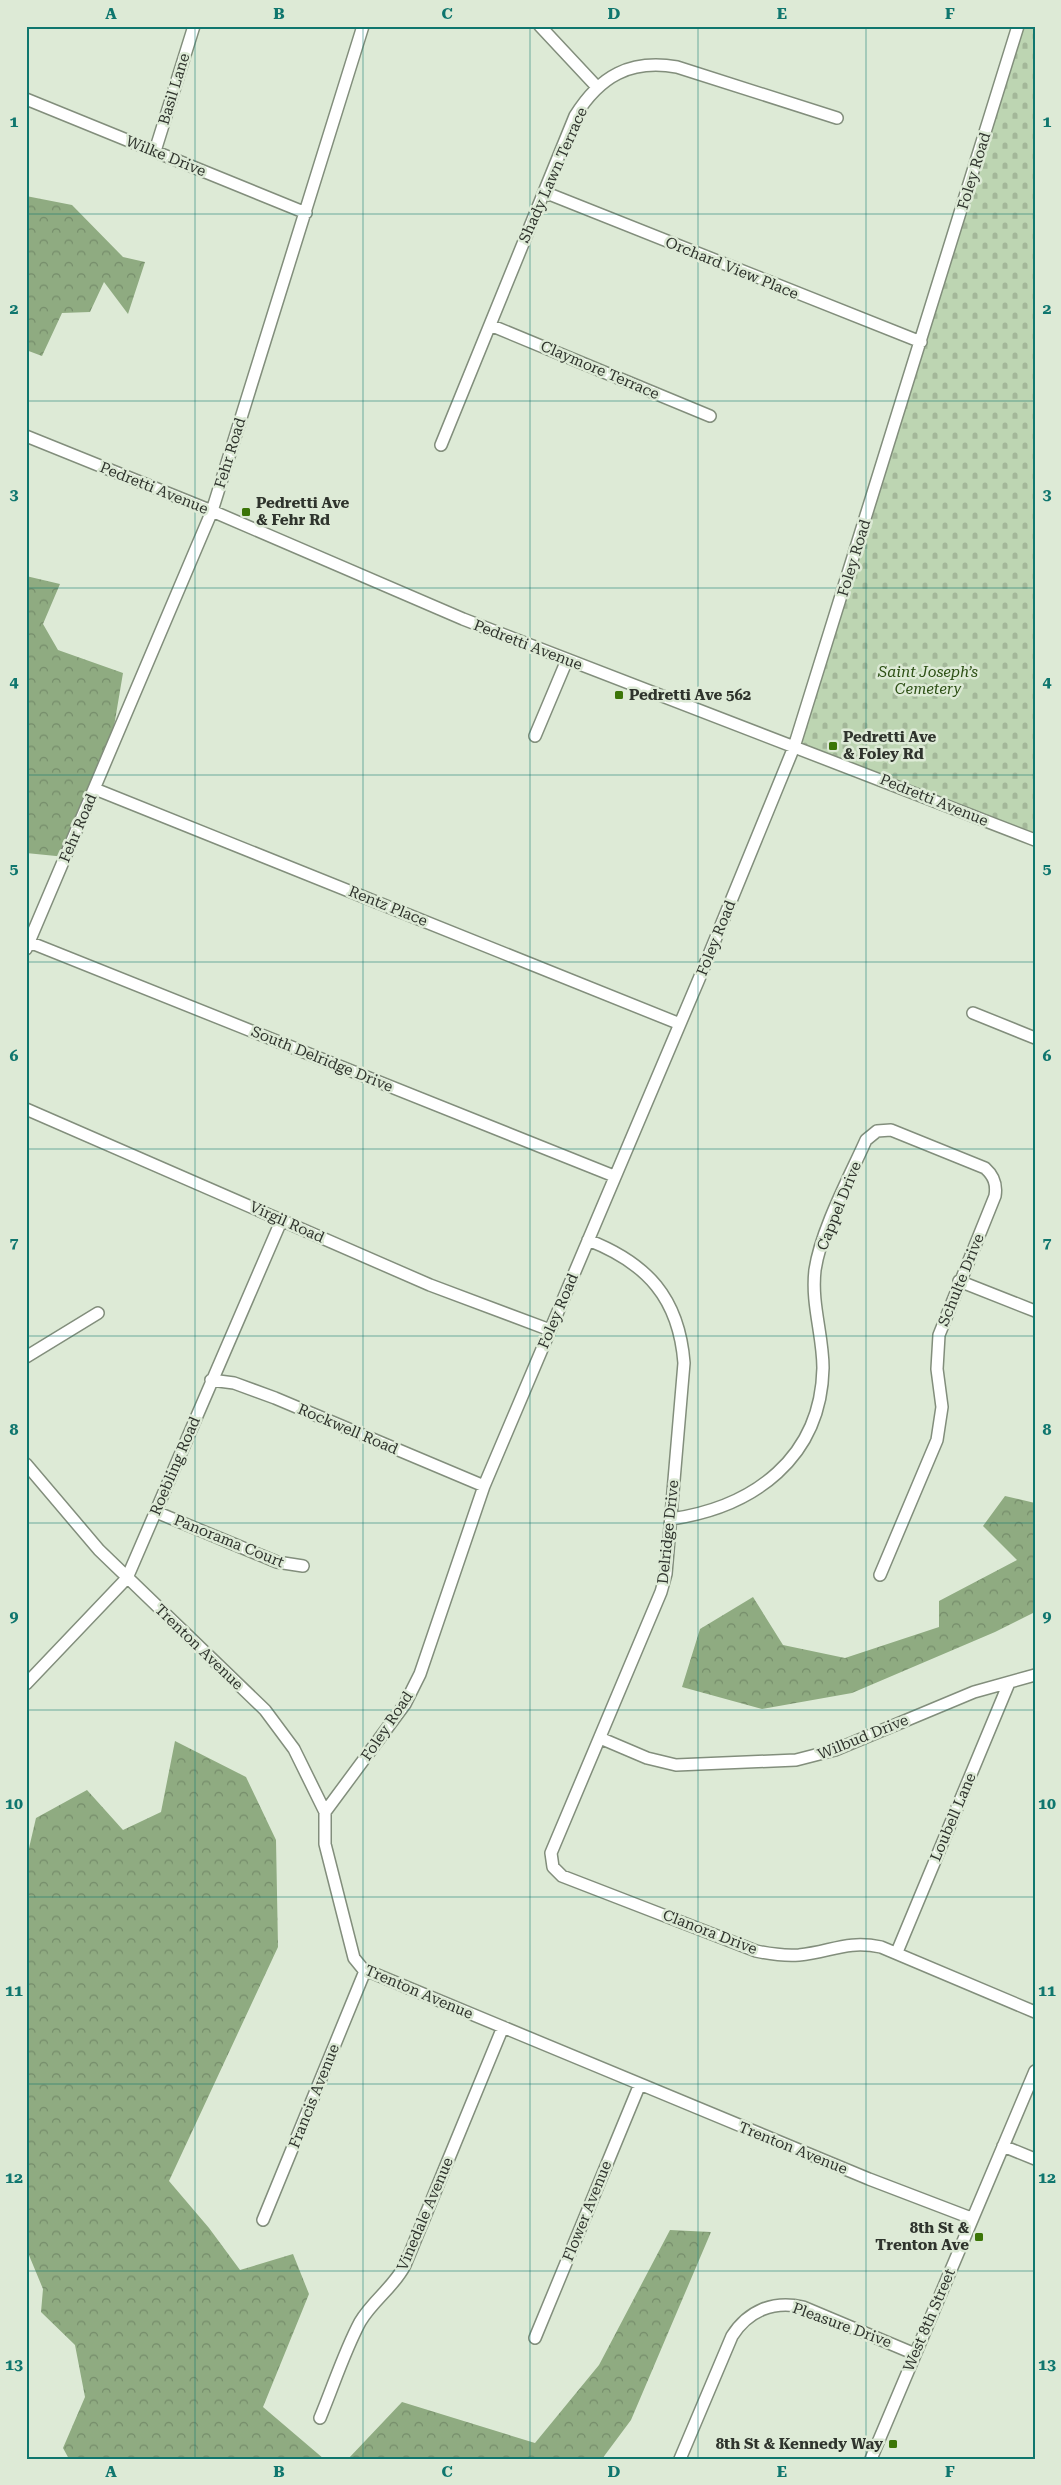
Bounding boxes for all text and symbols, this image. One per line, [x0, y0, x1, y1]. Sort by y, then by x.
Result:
text: A [105, 4, 117, 23]
text: B [273, 4, 285, 23]
text: C [441, 4, 453, 23]
text: D [608, 4, 621, 23]
text: E [777, 4, 787, 23]
text: F [945, 4, 955, 23]
street label: Basil Lane [155, 51, 193, 127]
street label: Shady Lawn Terrace [515, 104, 591, 246]
text: 1 [10, 112, 19, 131]
text: 1 [1043, 112, 1052, 131]
street label: Foley Road [954, 130, 994, 212]
street label: Wilke Drive [123, 132, 209, 180]
street label: Orchard View Place [663, 233, 801, 303]
text: 2 [10, 299, 19, 318]
text: 2 [1043, 299, 1052, 318]
street label: Claymore Terrace [538, 337, 662, 403]
street label: Fehr Road [211, 415, 249, 490]
street label: Pedretti Avenue [97, 458, 211, 518]
text: 3 [10, 485, 19, 504]
text: 3 [1043, 485, 1052, 504]
place label: Pedretti Ave & Fehr Rd [256, 494, 349, 529]
marker: Pedretti Ave & Fehr Rd [240, 506, 252, 518]
street label: Foley Road [834, 517, 874, 599]
street label: Pedretti Avenue [471, 616, 585, 674]
park label: Saint Joseph’s Cemetery [877, 663, 978, 698]
text: 4 [10, 672, 19, 691]
text: 4 [1043, 672, 1052, 691]
place label: Pedretti Ave 562 [629, 686, 751, 704]
marker: Pedretti Ave 562 [613, 689, 625, 701]
place label: Pedretti Ave & Foley Rd [843, 728, 936, 763]
marker: Pedretti Ave & Foley Rd [827, 740, 839, 752]
street label: Pedretti Avenue [877, 770, 991, 830]
street label: Fehr Road [55, 791, 101, 865]
text: 5 [10, 859, 19, 878]
text: 5 [1043, 859, 1052, 878]
street label: Rentz Place [346, 882, 430, 930]
street label: Foley Road [693, 897, 739, 978]
street label: South Delridge Drive [248, 1022, 396, 1096]
text: 6 [10, 1046, 19, 1065]
text: 6 [1043, 1046, 1052, 1065]
street label: Cappel Drive [813, 1159, 865, 1253]
street label: Virgil Road [247, 1198, 327, 1247]
street label: Schulte Drive [934, 1231, 988, 1329]
text: 7 [10, 1233, 19, 1252]
text: 7 [1043, 1233, 1052, 1252]
street label: Foley Road [534, 1270, 582, 1351]
street label: Rockwell Road [295, 1400, 401, 1458]
street label: Roebling Road [146, 1414, 204, 1518]
text: 8 [10, 1420, 19, 1439]
text: 8 [1043, 1420, 1052, 1439]
street label: Delridge Drive [654, 1479, 682, 1585]
street label: Panorama Court [171, 1511, 287, 1571]
street label: Trenton Avenue [151, 1600, 247, 1694]
text: 9 [10, 1607, 19, 1626]
text: 9 [1043, 1607, 1052, 1626]
street label: Foley Road [357, 1688, 417, 1764]
street label: Wilbud Drive [815, 1711, 911, 1763]
street label: Loubell Lane [926, 1770, 980, 1864]
text: 10 [5, 1794, 23, 1813]
text: 10 [1038, 1794, 1056, 1813]
street label: Clanora Drive [660, 1906, 760, 1958]
street label: Trenton Avenue [362, 1961, 476, 2023]
text: 11 [5, 1981, 23, 2000]
text: 11 [1038, 1981, 1056, 2000]
street label: Francis Avenue [285, 2041, 343, 2151]
street label: Trenton Avenue [736, 2118, 850, 2178]
street label: Vinedale Avenue [393, 2155, 457, 2273]
street label: Flower Avenue [559, 2158, 615, 2264]
text: 12 [5, 2168, 23, 2187]
text: 12 [1038, 2168, 1056, 2187]
place label: 8th St & Trenton Ave [875, 2219, 969, 2254]
marker: 8th St & Trenton Ave [973, 2231, 985, 2243]
street label: West 8th Street [899, 2266, 959, 2374]
street label: Pleasure Drive [790, 2299, 894, 2351]
text: 13 [5, 2355, 23, 2374]
text: 13 [1038, 2355, 1056, 2374]
place label: 8th St & Kennedy Way [716, 2435, 883, 2453]
marker: 8th St & Kennedy Way [887, 2438, 899, 2450]
text: A [105, 2462, 117, 2481]
text: B [273, 2462, 285, 2481]
text: C [441, 2462, 453, 2481]
text: D [608, 2462, 621, 2481]
text: E [777, 2462, 787, 2481]
text: F [945, 2462, 955, 2481]

